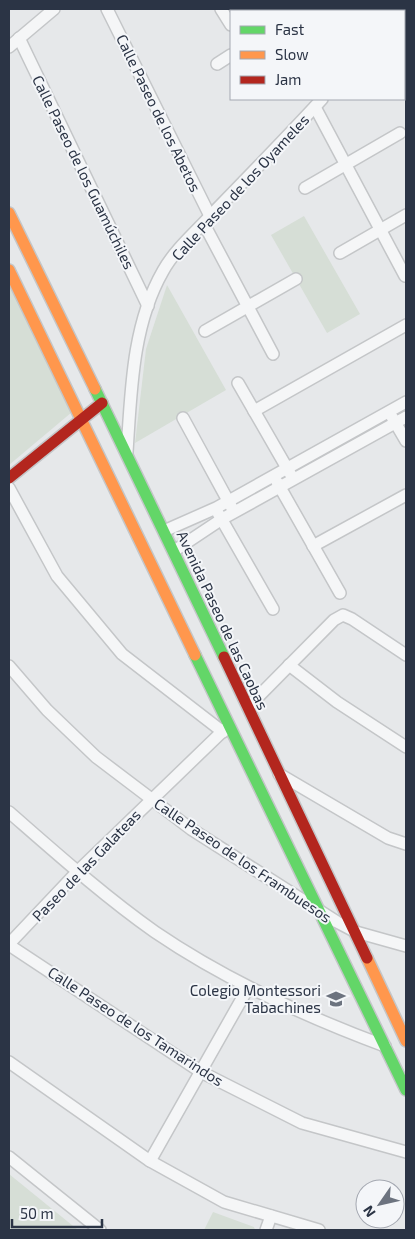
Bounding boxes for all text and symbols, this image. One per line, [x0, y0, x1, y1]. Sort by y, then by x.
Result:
legend [230, 10, 405, 100]
text: Fast [275, 20, 305, 38]
street label: Calle Paseo de los Abetos [113, 31, 205, 195]
text: Slow [275, 45, 309, 63]
text: Jam [275, 70, 301, 88]
street label: Calle Paseo de los Guamúchiles [29, 72, 139, 272]
street label: Calle Paseo de los Oyameles [168, 110, 312, 264]
street label: Avenida Paseo de las Caobas [174, 528, 272, 712]
street label: Calle Paseo de los Frambuesos [151, 794, 335, 926]
street label: Paseo de las Galateas [28, 805, 144, 925]
street label: Calle Paseo de los Tamarindos [45, 963, 227, 1089]
place label: Colegio Montessori Tabachines [190, 981, 321, 1016]
school or university icon: Colegio Montessori Tabachines [325, 988, 347, 1010]
north arrow [355, 1179, 405, 1229]
scale bar [12, 1196, 102, 1228]
text: N [359, 1203, 379, 1220]
text: 50 m [20, 1204, 54, 1222]

